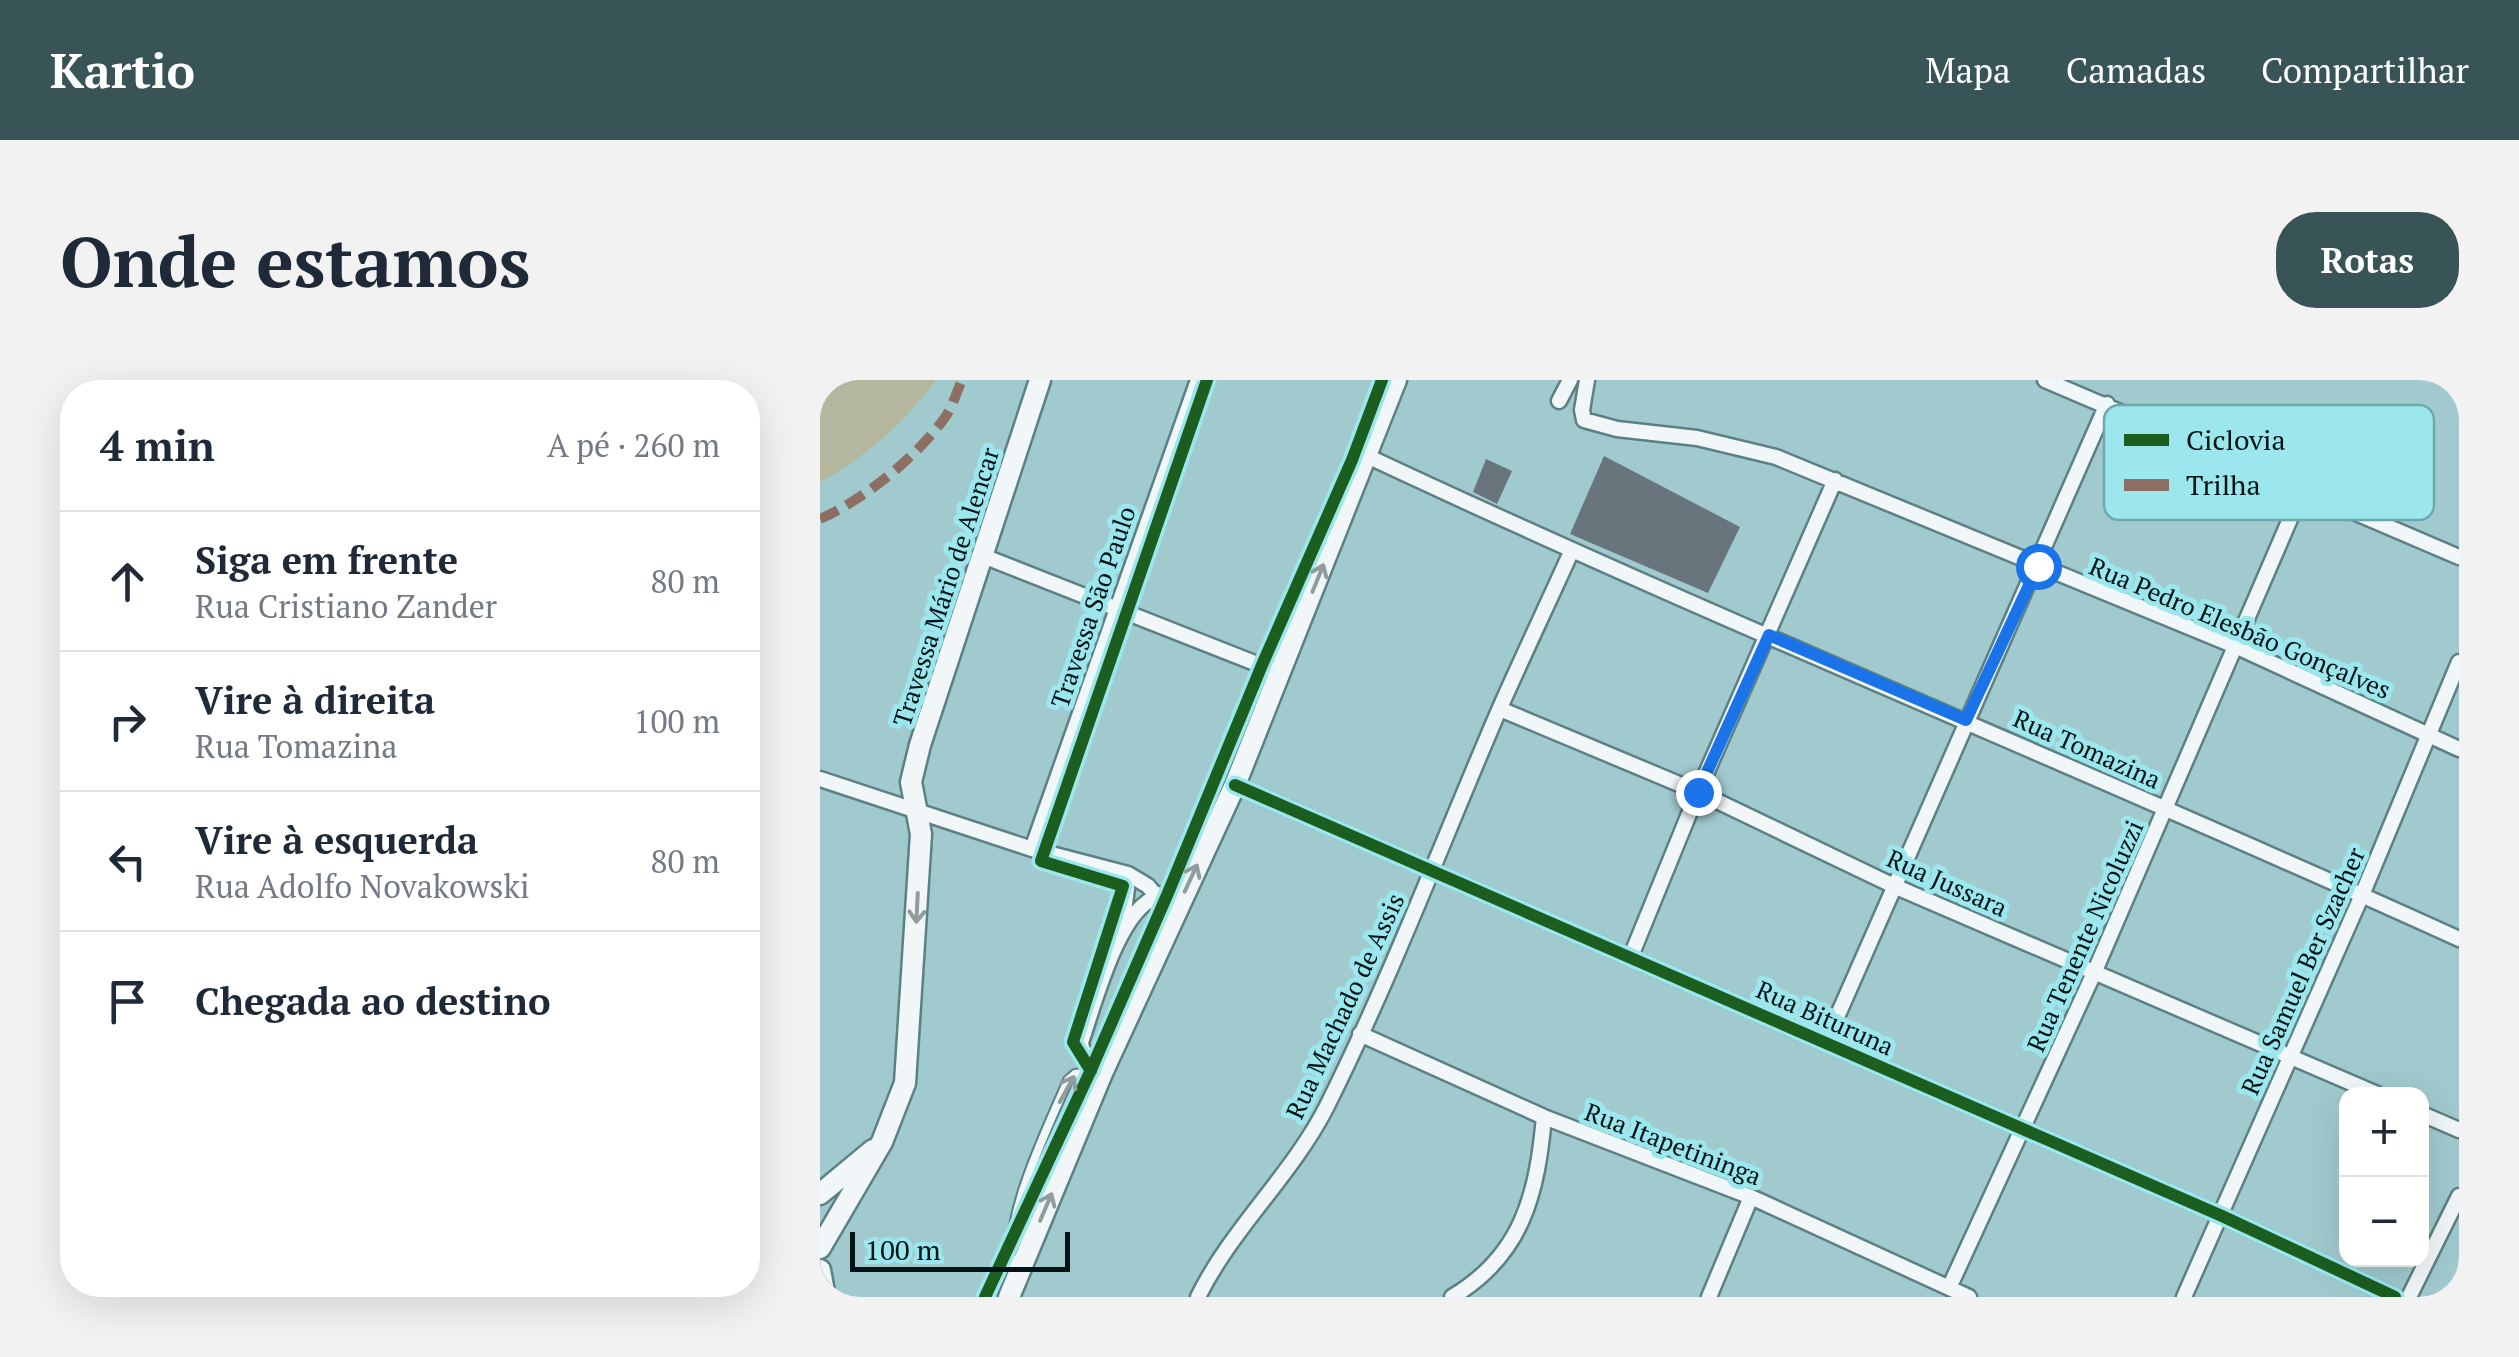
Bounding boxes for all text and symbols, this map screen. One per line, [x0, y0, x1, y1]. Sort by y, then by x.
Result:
text: Kartio [50, 38, 195, 102]
text: Mapa [1925, 47, 2011, 93]
text: Camadas [2066, 47, 2206, 93]
text: Compartilhar [2261, 47, 2469, 93]
button: Rotas [2276, 212, 2459, 308]
text: Onde estamos [60, 214, 530, 307]
legend [2104, 405, 2434, 520]
text: 4 min [100, 417, 215, 473]
text: Ciclovia [2186, 421, 2286, 458]
text: A pé · 260 m [547, 424, 720, 466]
street label: Travessa Mário de Alencar [885, 443, 1006, 731]
text: Trilha [2186, 466, 2261, 503]
street label: Travessa São Paulo [1043, 502, 1143, 712]
text: Siga em frente [195, 535, 458, 585]
route start [2016, 544, 2062, 590]
street label: Rua Pedro Elesbão Gonçalves [2085, 549, 2396, 706]
icon: ahead [100, 554, 155, 609]
text: 80 m [650, 560, 720, 602]
one-way arrow [1310, 564, 1328, 594]
text: Rua Cristiano Zander [195, 585, 497, 627]
text: Vire à direita [195, 675, 435, 725]
icon: right [100, 694, 155, 749]
text: 100 m [633, 700, 720, 742]
street label: Rua Tomazina [2008, 701, 2166, 796]
text: Rua Tomazina [195, 725, 397, 767]
route end [1676, 770, 1722, 816]
text: Vire à esquerda [195, 815, 478, 865]
street label: Rua Tenente Nicoluzzi [2019, 815, 2150, 1057]
icon: left [100, 834, 155, 889]
text: 80 m [650, 840, 720, 882]
street label: Rua Jussara [1882, 841, 2013, 924]
street label: Rua Samuel Ber Szacher [2233, 842, 2372, 1100]
one-way arrow [1183, 863, 1202, 893]
text: Rua Adolfo Novakowski [195, 865, 530, 907]
street label: Rua Machado de Assis [1278, 888, 1411, 1124]
one-way arrow [907, 892, 926, 924]
street label: Rua Bituruna [1751, 973, 1899, 1063]
icon: arrive [100, 974, 155, 1029]
text: Chegada ao destino [195, 976, 550, 1026]
one-way arrow [1057, 1075, 1077, 1104]
map controls [2339, 1087, 2429, 1267]
button: + [2339, 1087, 2429, 1177]
street label: Rua Itapetininga [1580, 1095, 1766, 1192]
button: − [2339, 1177, 2429, 1267]
one-way arrow [1038, 1192, 1056, 1223]
scale bar [850, 1227, 1070, 1271]
text: 100 m [865, 1231, 941, 1268]

